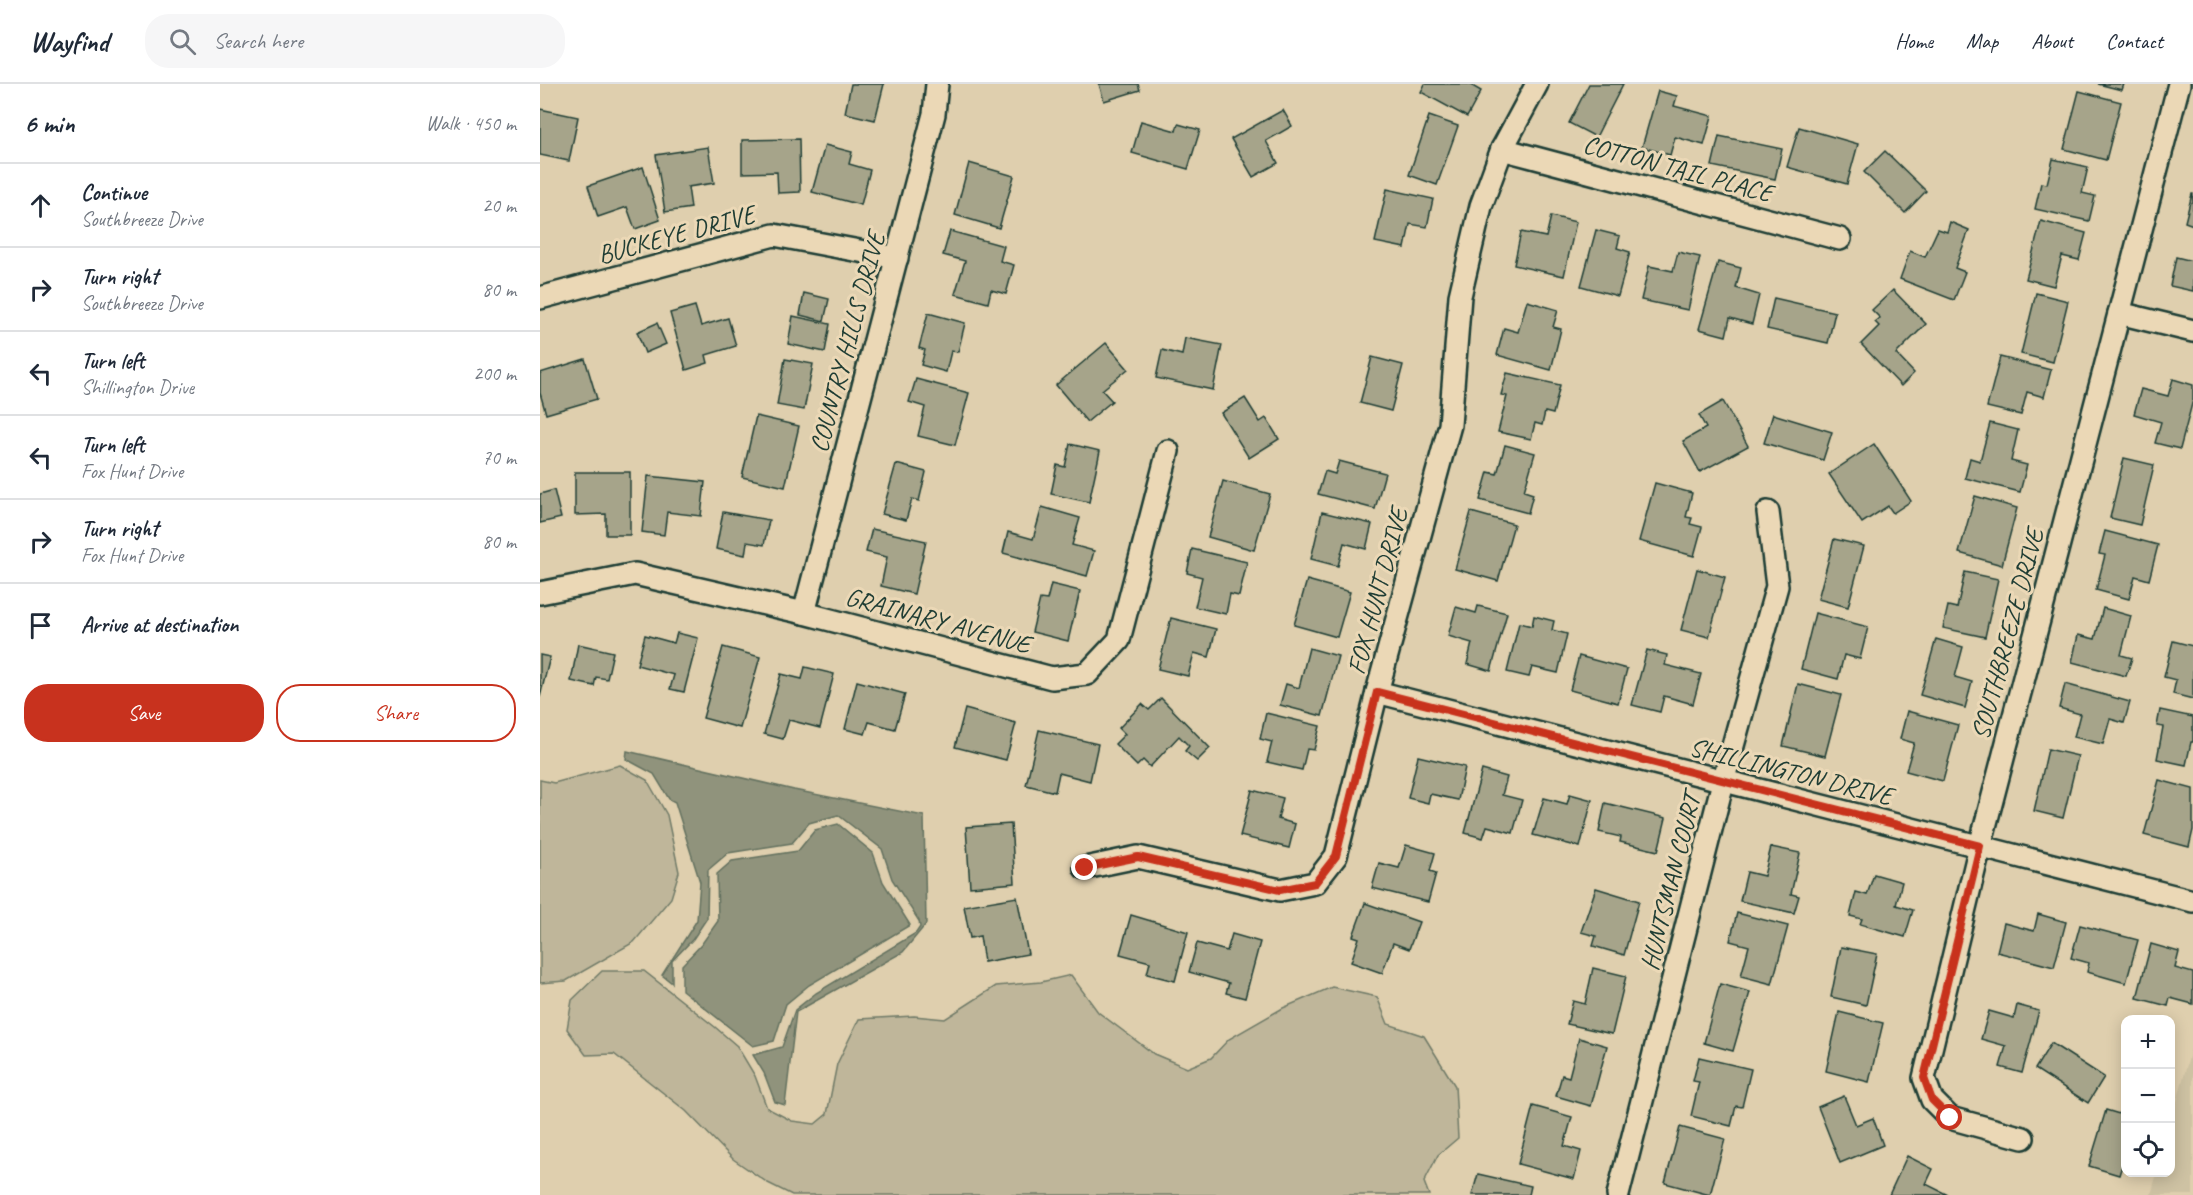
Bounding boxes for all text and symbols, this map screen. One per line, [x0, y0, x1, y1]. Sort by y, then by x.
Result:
search box [145, 14, 565, 68]
text: Wayfind [30, 24, 109, 59]
icon: search [166, 25, 199, 58]
text: Search here [214, 27, 303, 55]
text: Home [1895, 28, 1933, 54]
text: Map [1966, 28, 1998, 54]
text: About [2031, 28, 2073, 54]
text: Contact [2106, 28, 2163, 54]
text: 6 min [24, 107, 74, 140]
text: Walk · 450 m [426, 111, 516, 136]
street label: COTTON TAIL PLACE [1580, 127, 1780, 211]
text: Continue [81, 179, 147, 207]
icon: ahead [24, 189, 57, 222]
text: 20 m [482, 193, 516, 218]
street label: BUCKEYE DRIVE [594, 197, 762, 271]
text: Southbreeze Drive [81, 207, 203, 232]
street label: COUNTRY HILLS DRIVE [802, 225, 894, 456]
text: Turn right [81, 263, 158, 291]
icon: right [24, 273, 57, 306]
text: 80 m [482, 277, 516, 302]
text: Southbreeze Drive [81, 291, 203, 316]
text: Turn left [81, 347, 145, 375]
icon: left [24, 357, 57, 390]
text: 200 m [473, 361, 516, 386]
text: Shillington Drive [81, 375, 194, 400]
text: Turn left [81, 431, 145, 459]
icon: left [24, 441, 57, 474]
text: 70 m [482, 445, 516, 470]
text: Fox Hunt Drive [81, 459, 183, 484]
street label: FOX HUNT DRIVE [1339, 501, 1416, 678]
text: Turn right [81, 515, 158, 543]
street label: SOUTHBREEZE DRIVE [1963, 522, 2052, 743]
icon: right [24, 525, 57, 558]
text: 80 m [482, 529, 516, 554]
text: Fox Hunt Drive [81, 543, 183, 568]
street label: GRAINARY AVENUE [842, 580, 1037, 662]
icon: arrive [24, 609, 57, 642]
text: Arrive at destination [81, 611, 238, 639]
button: Save [24, 684, 264, 742]
button: Share [276, 684, 516, 742]
street label: SHILLINGTON DRIVE [1686, 730, 1899, 814]
street label: HUNTSMAN COURT [1633, 784, 1710, 974]
route end [1071, 854, 1097, 880]
map controls [2121, 1015, 2175, 1177]
button: + [2121, 1015, 2175, 1069]
button: − [2121, 1069, 2175, 1123]
route start [1936, 1104, 1962, 1130]
button: locate [2121, 1123, 2175, 1177]

